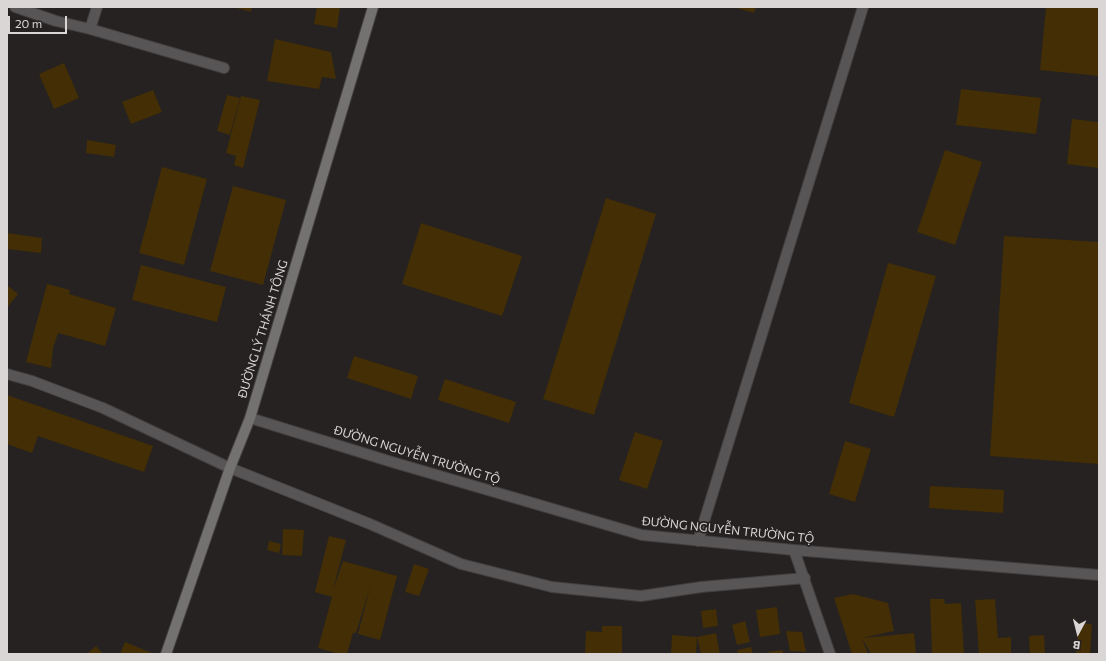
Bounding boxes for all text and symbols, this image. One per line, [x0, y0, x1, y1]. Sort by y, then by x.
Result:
scale bar [10, 8, 69, 34]
text: 20 m [15, 16, 42, 30]
street label: ĐƯỜNG LÝ THÁNH TÔNG [235, 258, 291, 400]
street label: ĐƯỜNG NGUYỄN TRƯỜNG TỘ [332, 423, 502, 487]
street label: ĐƯỜNG NGUYỄN TRƯỜNG TỘ [641, 514, 815, 546]
north arrow [1058, 613, 1098, 653]
text: B [1072, 639, 1081, 652]

